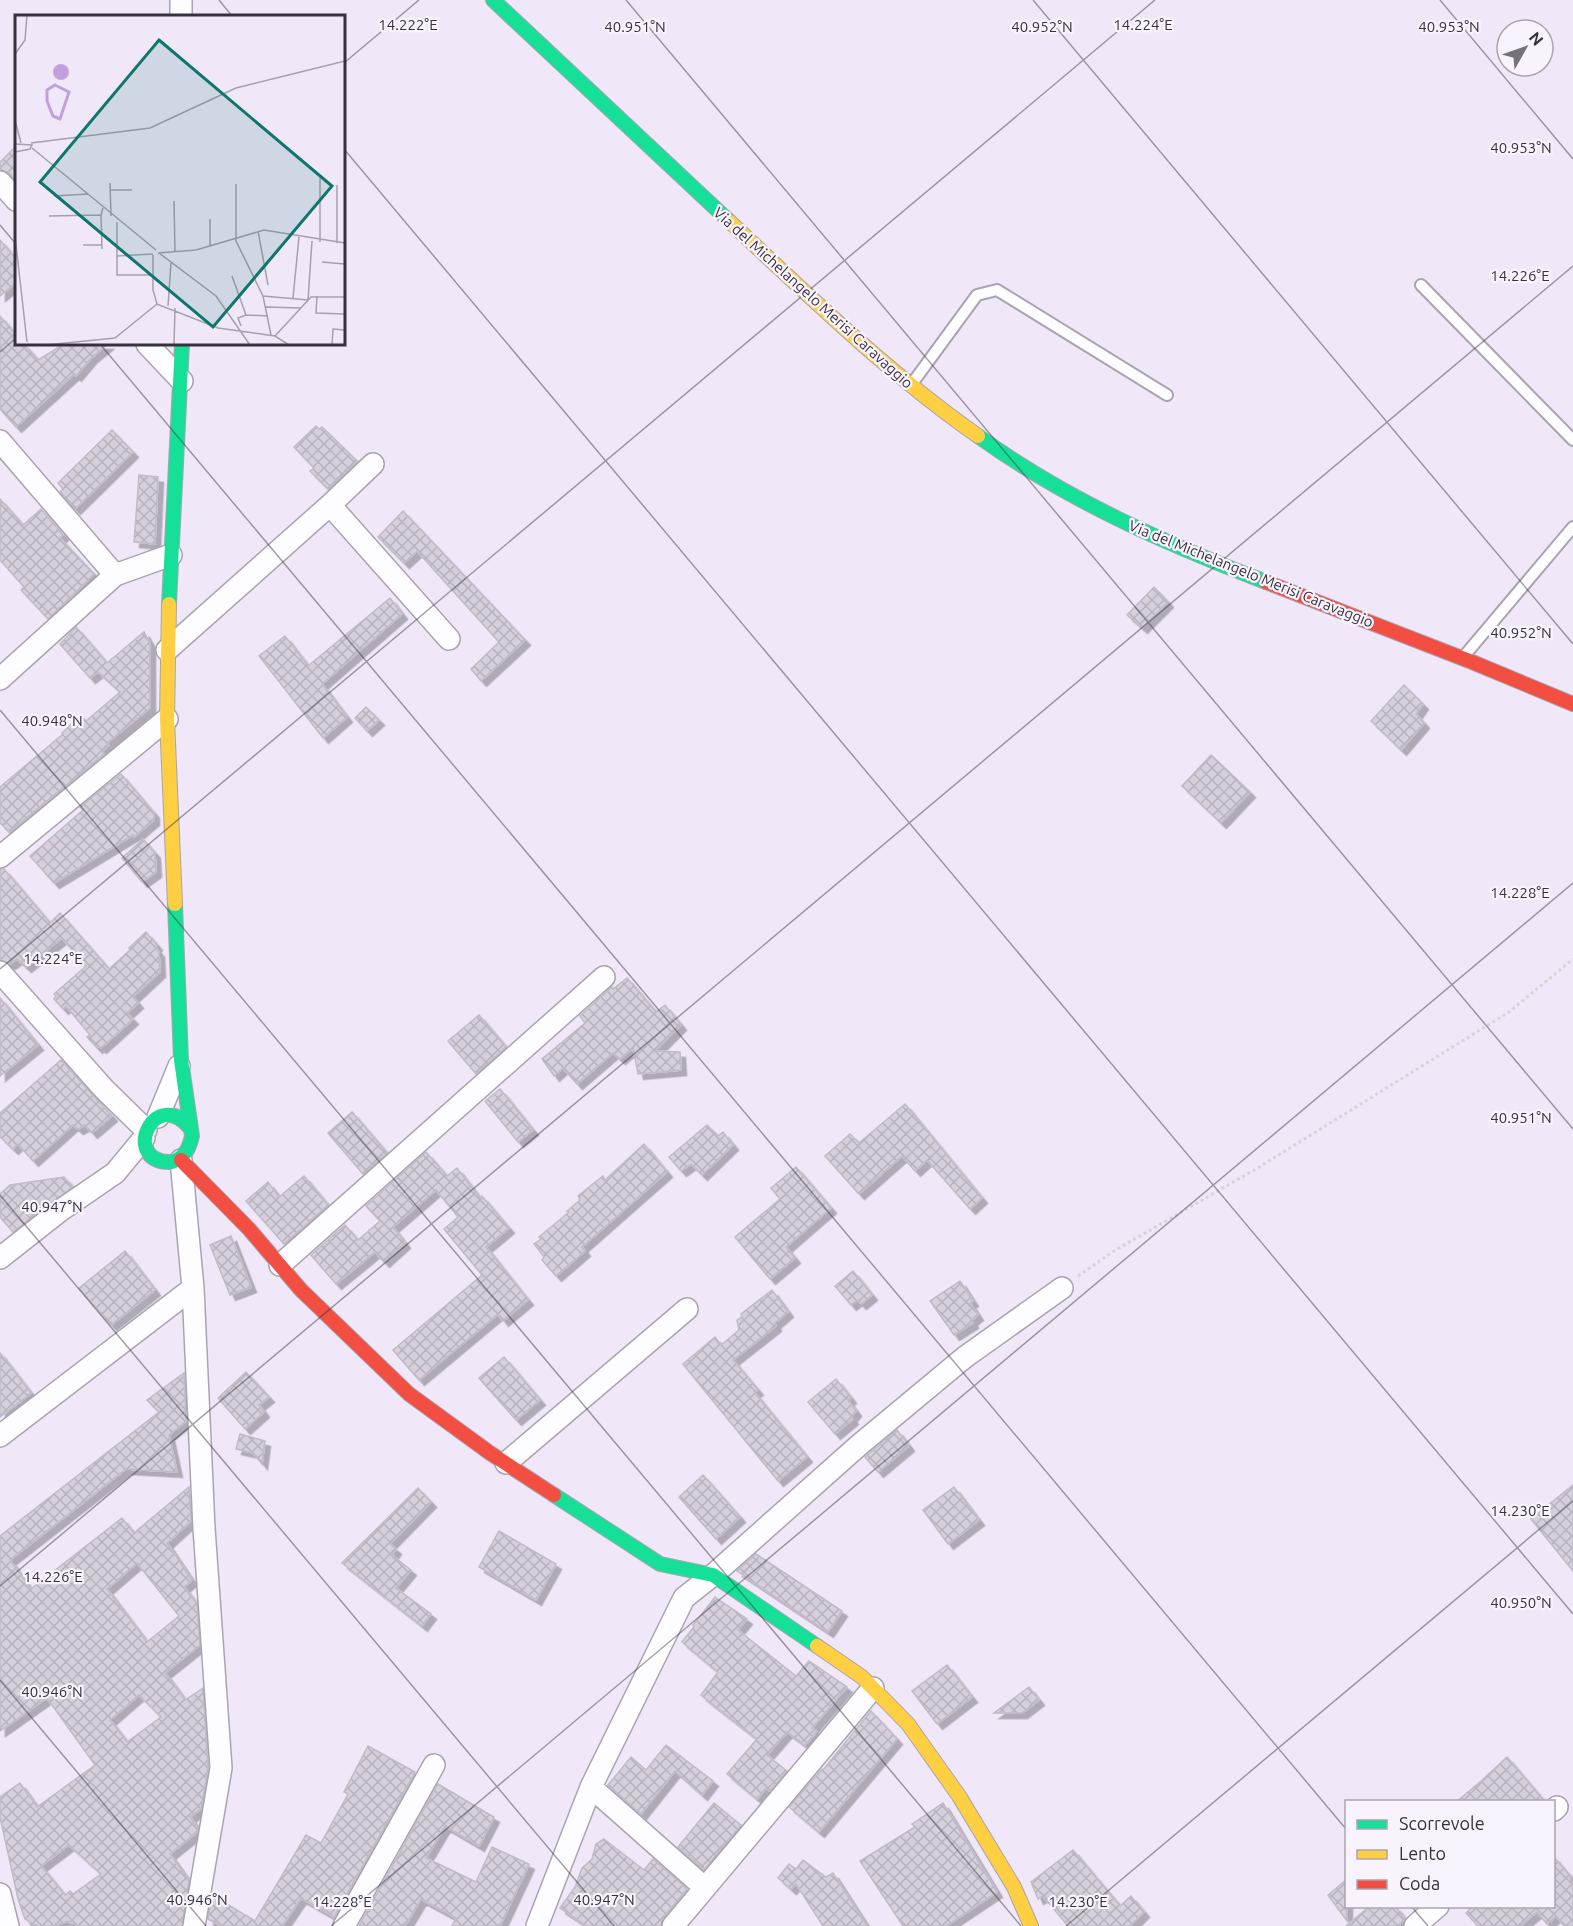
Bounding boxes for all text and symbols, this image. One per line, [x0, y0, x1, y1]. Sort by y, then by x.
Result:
inset map [15, 15, 345, 345]
text: 14.222°E [378, 16, 438, 33]
text: 14.224°E [1113, 16, 1173, 33]
text: 40.951°N [604, 18, 666, 35]
text: 40.952°N [1011, 18, 1073, 35]
text: 40.953°N [1418, 18, 1480, 35]
north arrow [1495, 18, 1555, 78]
text: N [1526, 28, 1547, 49]
text: 40.953°N [1490, 139, 1552, 156]
street label: Via del Michelangelo Merisi Caravaggio [710, 204, 916, 392]
text: 14.226°E [1490, 267, 1550, 284]
street label: Via del Michelangelo Merisi Caravaggio [1126, 517, 1376, 631]
text: 40.952°N [1490, 624, 1552, 641]
text: 40.948°N [21, 712, 83, 729]
text: 14.228°E [1490, 884, 1550, 901]
text: 14.224°E [23, 950, 83, 967]
text: 40.951°N [1490, 1109, 1552, 1126]
text: 40.947°N [21, 1198, 83, 1215]
text: 14.230°E [1490, 1502, 1550, 1519]
text: 14.226°E [23, 1568, 83, 1585]
text: 40.950°N [1490, 1594, 1552, 1611]
text: 40.946°N [21, 1683, 83, 1700]
legend [1345, 1800, 1555, 1908]
text: Scorrevole [1399, 1813, 1485, 1833]
text: Lento [1399, 1843, 1446, 1863]
text: Coda [1399, 1873, 1440, 1893]
text: 40.946°N [166, 1891, 228, 1908]
text: 40.947°N [573, 1891, 635, 1908]
text: 14.228°E [312, 1893, 372, 1910]
text: 14.230°E [1048, 1893, 1108, 1910]

